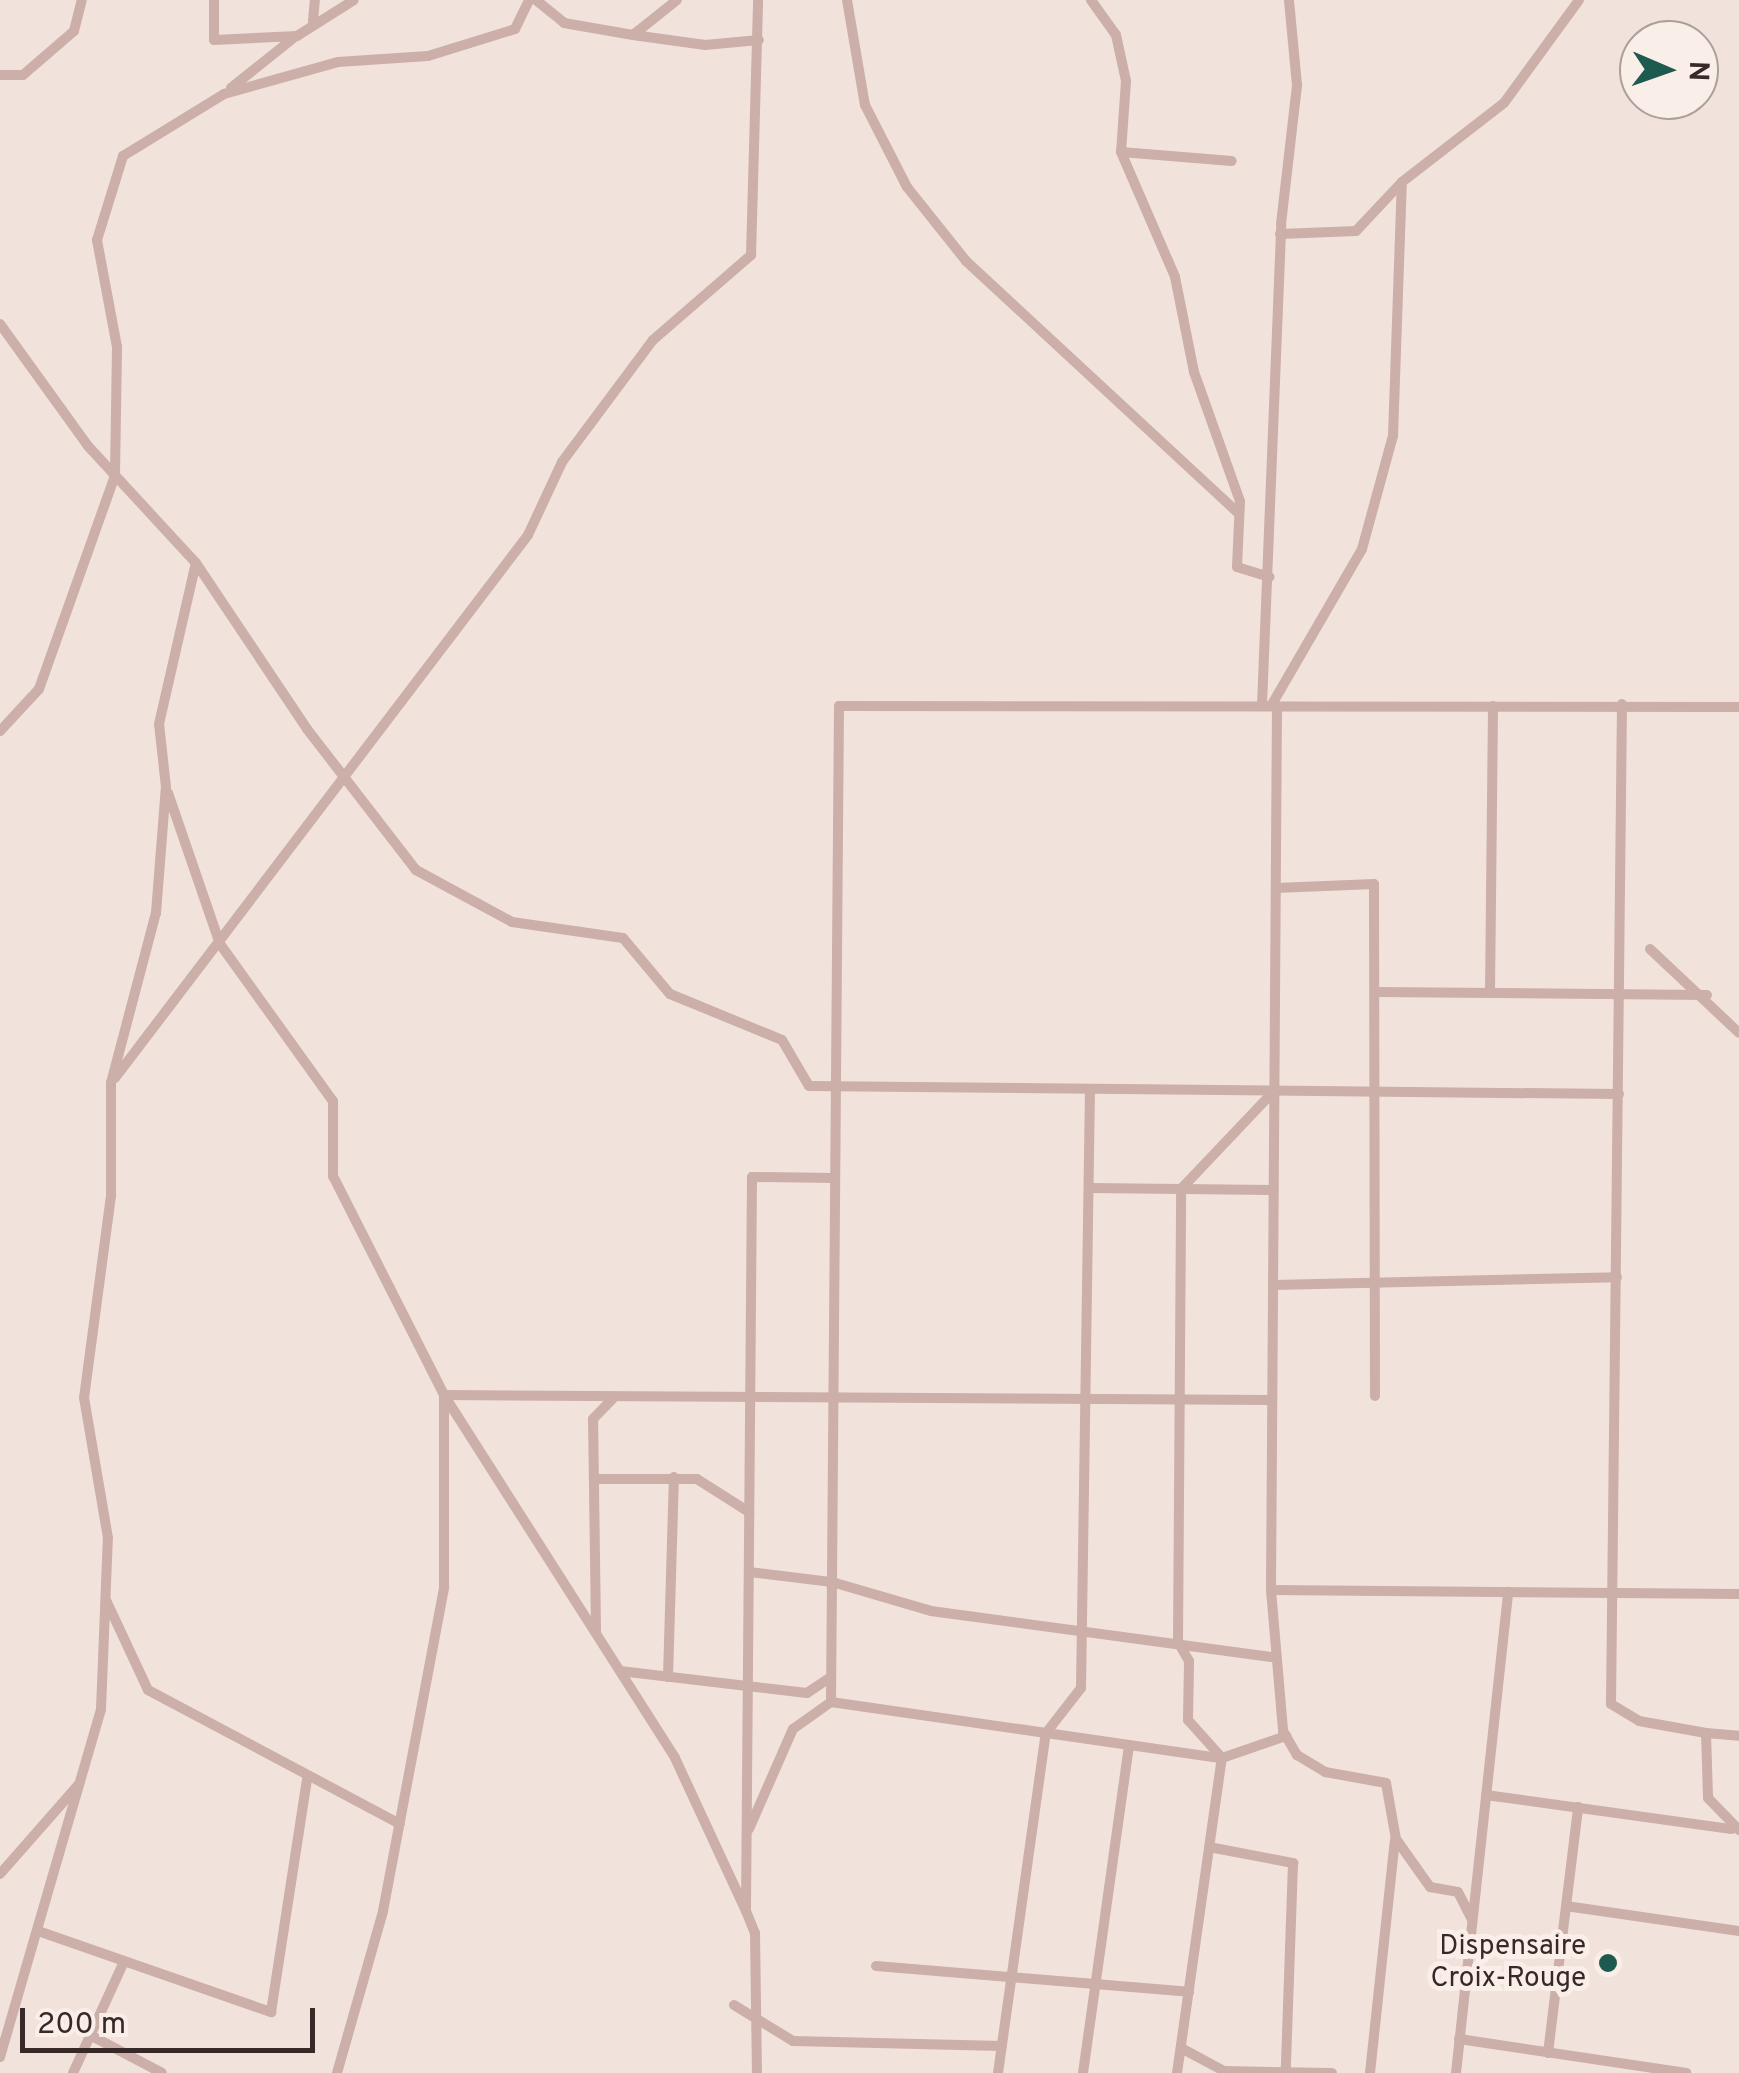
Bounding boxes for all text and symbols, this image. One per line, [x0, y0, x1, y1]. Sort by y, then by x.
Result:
north arrow [1619, 20, 1719, 120]
text: N [1679, 60, 1715, 82]
place label: Dispensaire Croix-Rouge [1430, 1930, 1586, 1996]
marker: Dispensaire Croix-Rouge [1595, 1950, 1621, 1976]
scale bar [25, 1988, 320, 2050]
text: 200 m [37, 2007, 126, 2044]

